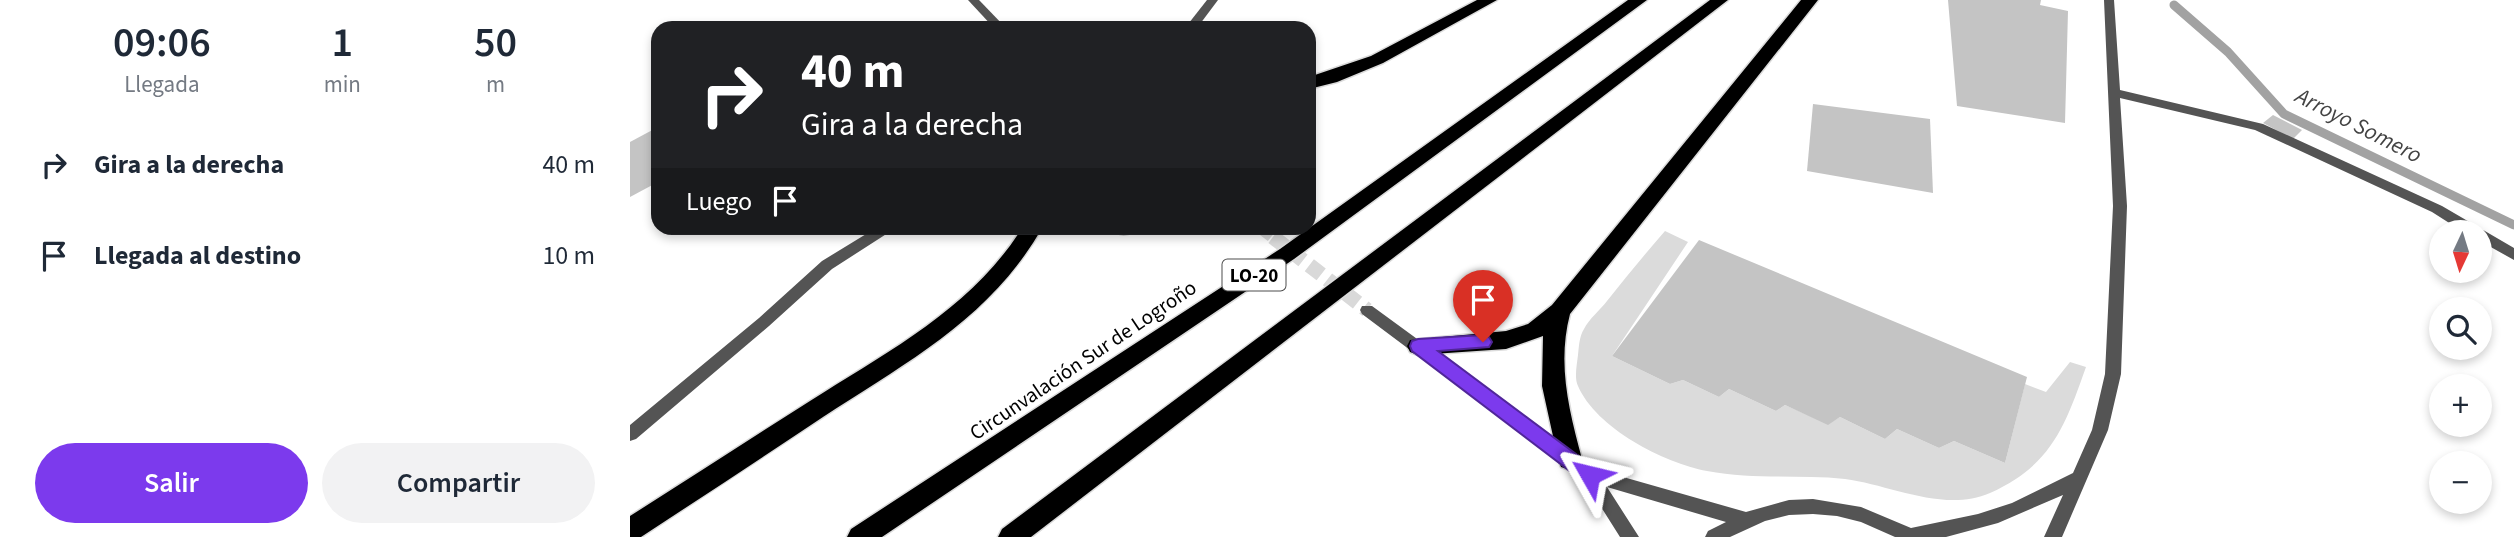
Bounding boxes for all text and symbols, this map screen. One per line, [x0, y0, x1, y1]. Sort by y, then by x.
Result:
text: 09:06 [113, 13, 211, 73]
text: 1 [332, 13, 353, 73]
text: 50 [474, 13, 517, 73]
text: 40 m [801, 37, 905, 107]
icon: right [686, 49, 777, 140]
text: Llegada [124, 68, 200, 101]
text: min [324, 68, 361, 101]
text: m [486, 68, 505, 101]
water label: Arroyo Somero [2288, 79, 2428, 171]
text: Gira a la derecha [801, 102, 1023, 148]
icon: right [35, 146, 73, 184]
text: Gira a la derecha [94, 146, 284, 183]
text: 40 m [542, 146, 595, 183]
icon: arrive [766, 182, 804, 220]
text: Luego [686, 183, 752, 220]
north arrow [2429, 220, 2492, 284]
map controls [2429, 220, 2492, 514]
icon: arrive [35, 237, 73, 275]
text: Llegada al destino [94, 237, 301, 274]
text: 10 m [542, 237, 595, 274]
road number: LO-20 [1222, 260, 1286, 290]
pin [1453, 270, 1513, 342]
street label: Circunvalación Sur de Logroño [963, 273, 1203, 447]
icon: arrive [1464, 281, 1502, 319]
button: search [2429, 297, 2492, 360]
button: + [2429, 374, 2492, 437]
position arrow [1553, 438, 1627, 512]
button: Salir [35, 443, 308, 523]
button: Compartir [322, 443, 595, 523]
button: − [2429, 451, 2492, 514]

